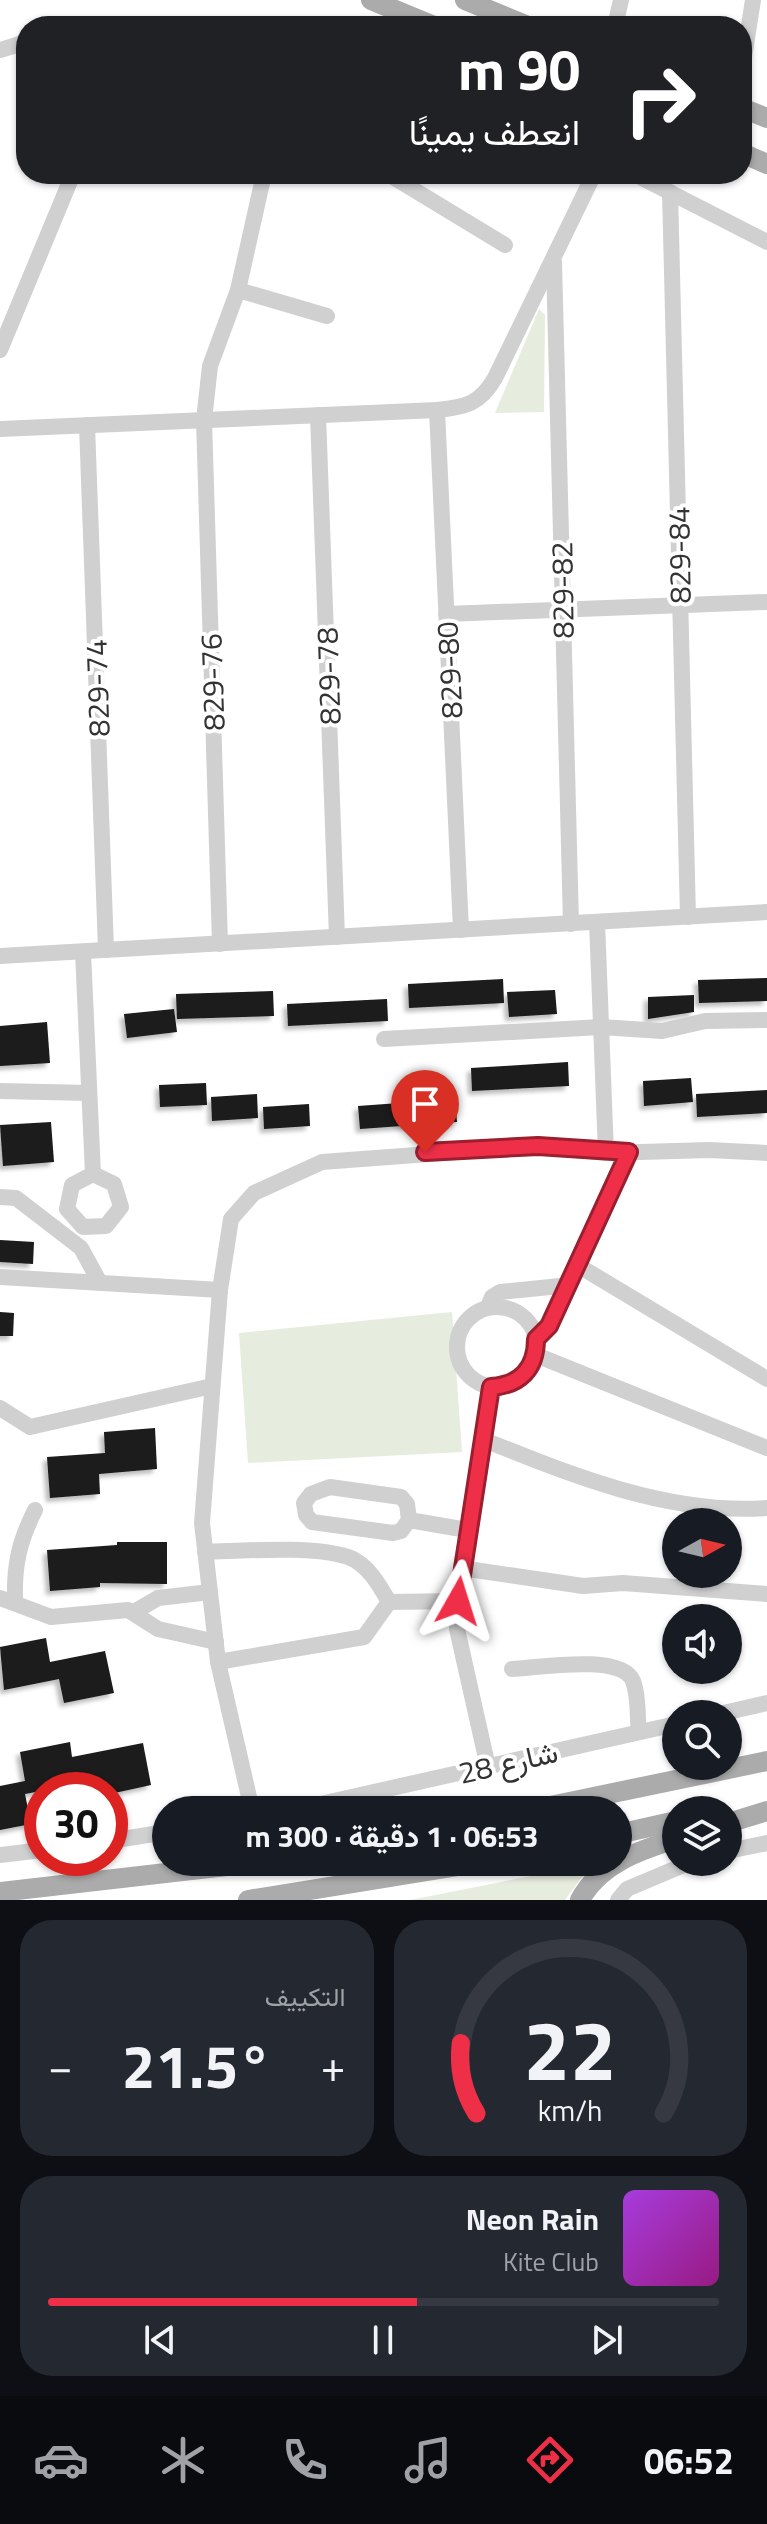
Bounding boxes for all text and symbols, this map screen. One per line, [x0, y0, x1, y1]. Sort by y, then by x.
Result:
text: 90 m [458, 27, 580, 112]
icon: right [608, 48, 712, 152]
text: انعطف يمينًا [409, 104, 580, 159]
street label: 829-84 [655, 506, 703, 604]
street label: 829-82 [538, 541, 586, 639]
street label: 829-80 [423, 620, 475, 720]
street label: 829-78 [303, 627, 353, 725]
street label: 829-76 [187, 633, 237, 731]
street label: 829-74 [72, 639, 122, 737]
pin [391, 1070, 459, 1152]
icon: arrive [403, 1082, 447, 1126]
north arrow [662, 1508, 742, 1588]
map controls [662, 1508, 742, 1876]
position arrow [416, 1559, 500, 1643]
button: sound [662, 1604, 742, 1684]
button: search [662, 1700, 742, 1780]
street label: شارع 28 [454, 1728, 562, 1796]
speed limit sign: 30 [24, 1772, 128, 1876]
button: layers [662, 1796, 742, 1876]
text: 06:53 · 1 دقيقة · 300 m [246, 1813, 539, 1859]
text: التكييف [265, 1977, 346, 2016]
text: 22 [524, 1986, 617, 2112]
text: 21.5° [122, 2020, 272, 2111]
text: − [48, 2032, 73, 2099]
text: + [321, 2032, 345, 2099]
text: km/h [538, 2089, 603, 2132]
text: Neon Rain [466, 2196, 599, 2242]
text: Kite Club [503, 2242, 599, 2281]
icon: previous [138, 2318, 182, 2362]
icon: pause [361, 2318, 405, 2362]
icon: next [585, 2318, 629, 2362]
icon: car [33, 2432, 89, 2488]
icon: climate [155, 2432, 211, 2488]
icon: phone [277, 2432, 333, 2488]
icon: music [400, 2432, 456, 2488]
icon: directions [522, 2432, 578, 2488]
text: 06:52 [644, 2433, 734, 2488]

